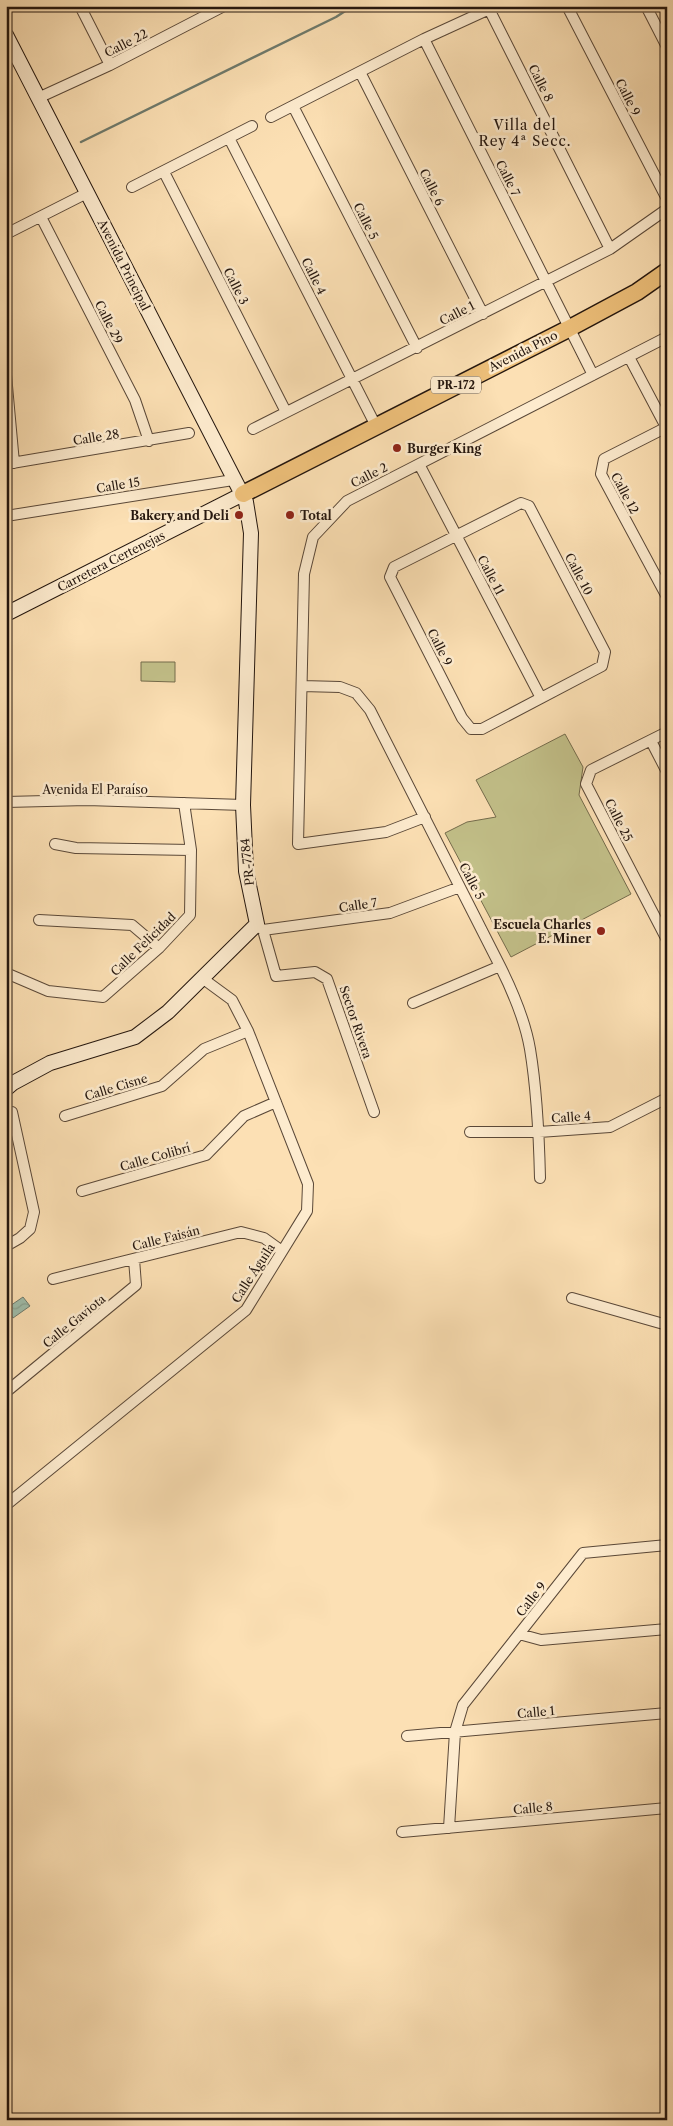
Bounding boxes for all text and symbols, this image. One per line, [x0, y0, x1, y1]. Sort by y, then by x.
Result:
street label: Calle 22 [102, 26, 150, 60]
street label: Calle 8 [525, 62, 557, 104]
street label: Calle 9 [612, 76, 644, 118]
district label: Villa del Rey 4ª Secc. [478, 116, 572, 150]
street label: Calle 7 [493, 157, 523, 199]
street label: Calle 6 [416, 166, 448, 208]
street label: Calle 5 [350, 200, 382, 242]
street label: Avenida Principal [94, 216, 154, 313]
street label: Calle 4 [298, 255, 330, 297]
street label: Calle 3 [220, 265, 252, 307]
street label: Calle 29 [92, 298, 126, 346]
street label: Calle 1 [437, 298, 477, 328]
street label: Avenida Pino [485, 327, 560, 375]
road number: PR-172 [431, 376, 481, 394]
street label: Calle 28 [72, 426, 120, 448]
place label: Burger King [407, 441, 483, 456]
marker: Burger King [391, 442, 403, 454]
street label: Calle 2 [348, 459, 390, 491]
street label: Calle 12 [608, 470, 642, 516]
street label: Calle 15 [95, 474, 141, 496]
place label: Bakery and Deli [130, 508, 230, 523]
place label: Total [300, 508, 332, 523]
marker: Bakery and Deli [233, 509, 245, 521]
marker: Total [284, 509, 296, 521]
street label: Carretera Certenejas [55, 527, 167, 595]
street label: Calle 10 [562, 550, 596, 598]
street label: Calle 11 [474, 553, 508, 597]
street label: Calle 9 [424, 626, 456, 668]
street label: Avenida El Paraíso [41, 782, 148, 797]
street label: Calle 25 [602, 796, 636, 844]
street label: PR-7784 [237, 837, 257, 887]
street label: Calle 5 [456, 860, 488, 902]
street label: Calle 7 [338, 895, 378, 915]
street label: Calle Felicidad [107, 909, 179, 979]
place label: Escuela Charles E. Miner [493, 917, 591, 946]
marker: Escuela Charles E. Miner [595, 925, 607, 937]
street label: Sector Rivera [336, 983, 376, 1061]
street label: Calle Cisne [83, 1070, 150, 1104]
street label: Calle 4 [551, 1108, 591, 1126]
street label: Calle Colibrí [118, 1140, 192, 1174]
street label: Calle Faisán [131, 1222, 202, 1254]
street label: Calle Águila [227, 1239, 278, 1306]
street label: Calle Gaviota [40, 1291, 109, 1351]
street label: Calle 9 [513, 1579, 549, 1619]
street label: Calle 1 [517, 1703, 555, 1721]
street label: Calle 8 [513, 1799, 553, 1817]

